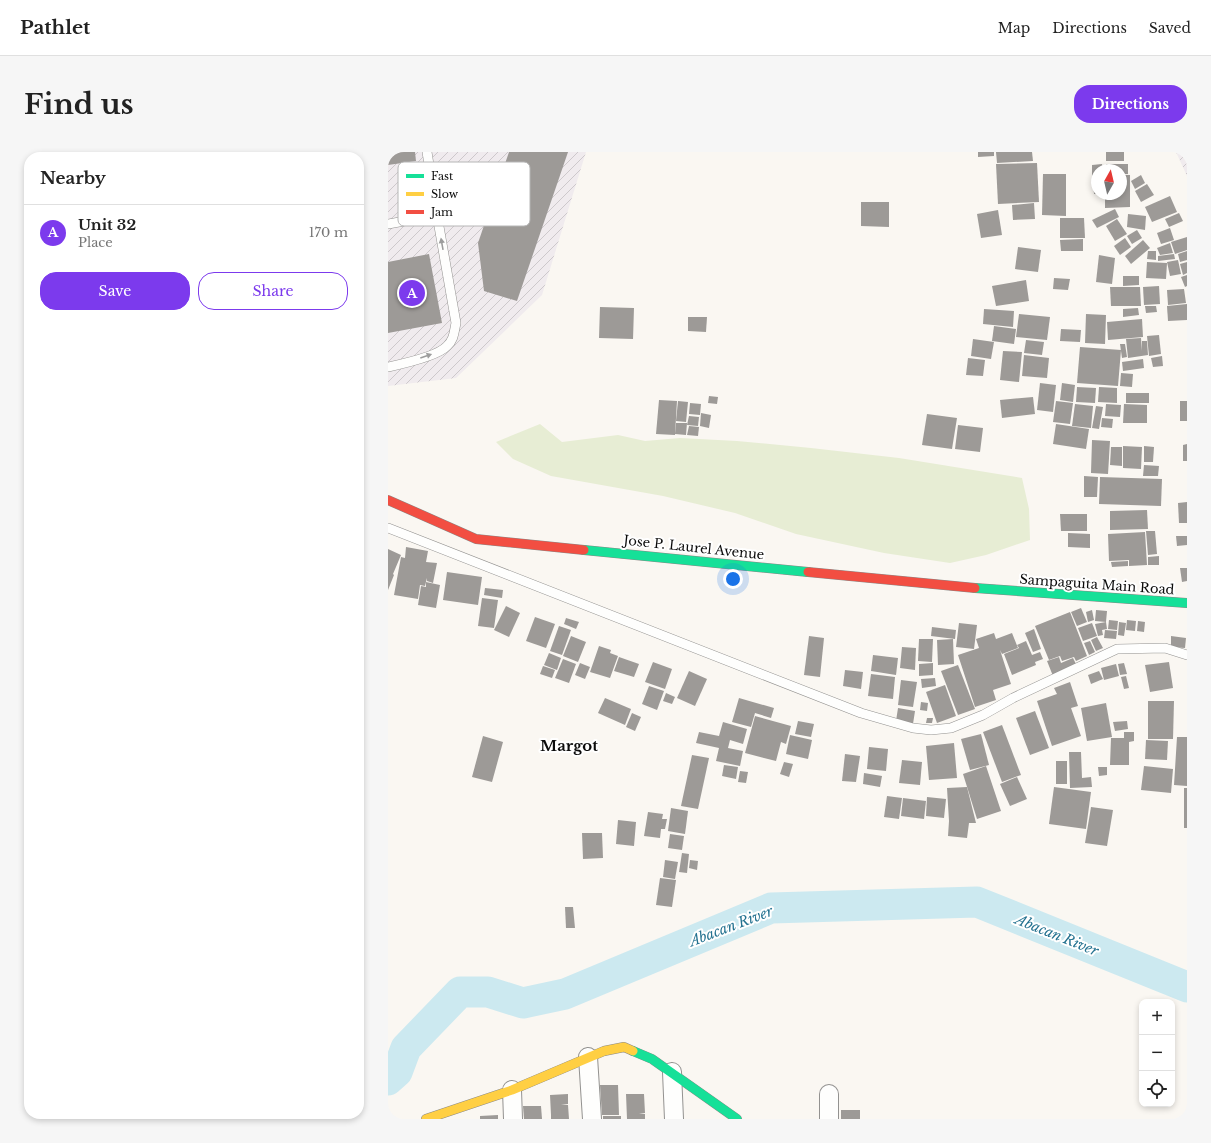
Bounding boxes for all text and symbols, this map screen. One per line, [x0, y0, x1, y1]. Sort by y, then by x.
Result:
text: Pathlet [20, 16, 90, 39]
text: Map [998, 19, 1030, 37]
text: Directions [1052, 19, 1127, 37]
text: Saved [1149, 19, 1191, 37]
button: Directions [1074, 85, 1187, 123]
text: Find us [24, 87, 134, 122]
legend [398, 162, 530, 226]
north arrow [1091, 164, 1127, 200]
text: Nearby [40, 168, 106, 189]
text: Fast [431, 169, 454, 183]
text: Slow [431, 187, 459, 201]
text: Jam [429, 205, 453, 219]
text: Unit 32 [78, 215, 136, 234]
text: A [48, 224, 58, 241]
text: 170 m [309, 224, 348, 241]
text: Place [78, 234, 113, 251]
one-way arrow [438, 238, 444, 250]
button: Save [40, 272, 190, 310]
button: Share [198, 272, 348, 310]
pin: A [399, 278, 425, 308]
one-way arrow [420, 353, 432, 359]
street label: Jose P. Laurel Avenue [621, 531, 765, 563]
your location [723, 569, 743, 589]
street label: Sampaguita Main Road [1019, 571, 1175, 598]
district label: Margot [540, 736, 598, 755]
water label: Abacan River [685, 902, 776, 951]
water label: Abacan River [1011, 909, 1102, 960]
map controls [1139, 999, 1175, 1107]
button: + [1139, 999, 1175, 1035]
button: − [1139, 1035, 1175, 1071]
button: locate [1139, 1071, 1175, 1107]

